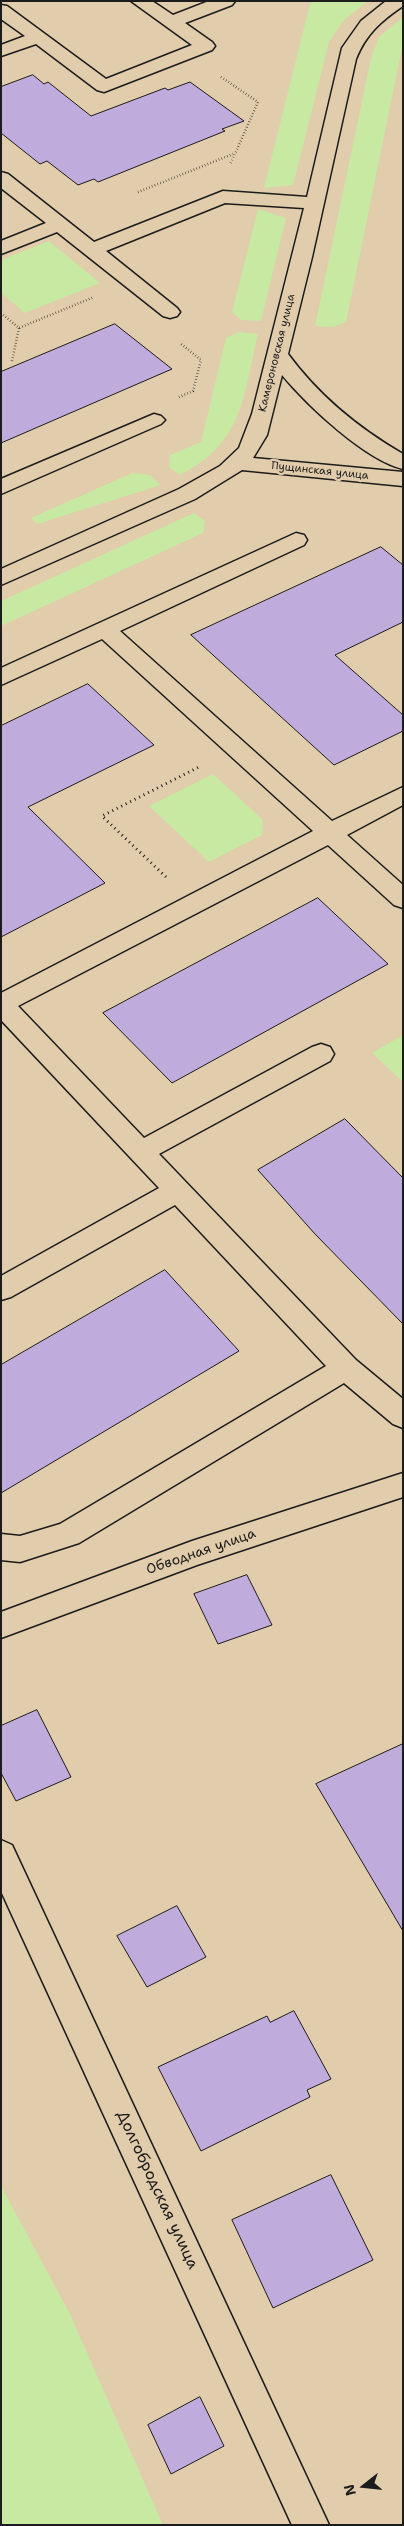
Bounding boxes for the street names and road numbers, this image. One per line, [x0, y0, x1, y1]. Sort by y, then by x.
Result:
street label: Камероновская улица [256, 293, 298, 413]
street label: Пущинская улица [271, 459, 369, 483]
street label: Обводная улица [144, 1525, 258, 1579]
street label: Долгобродская улица [112, 2108, 202, 2272]

